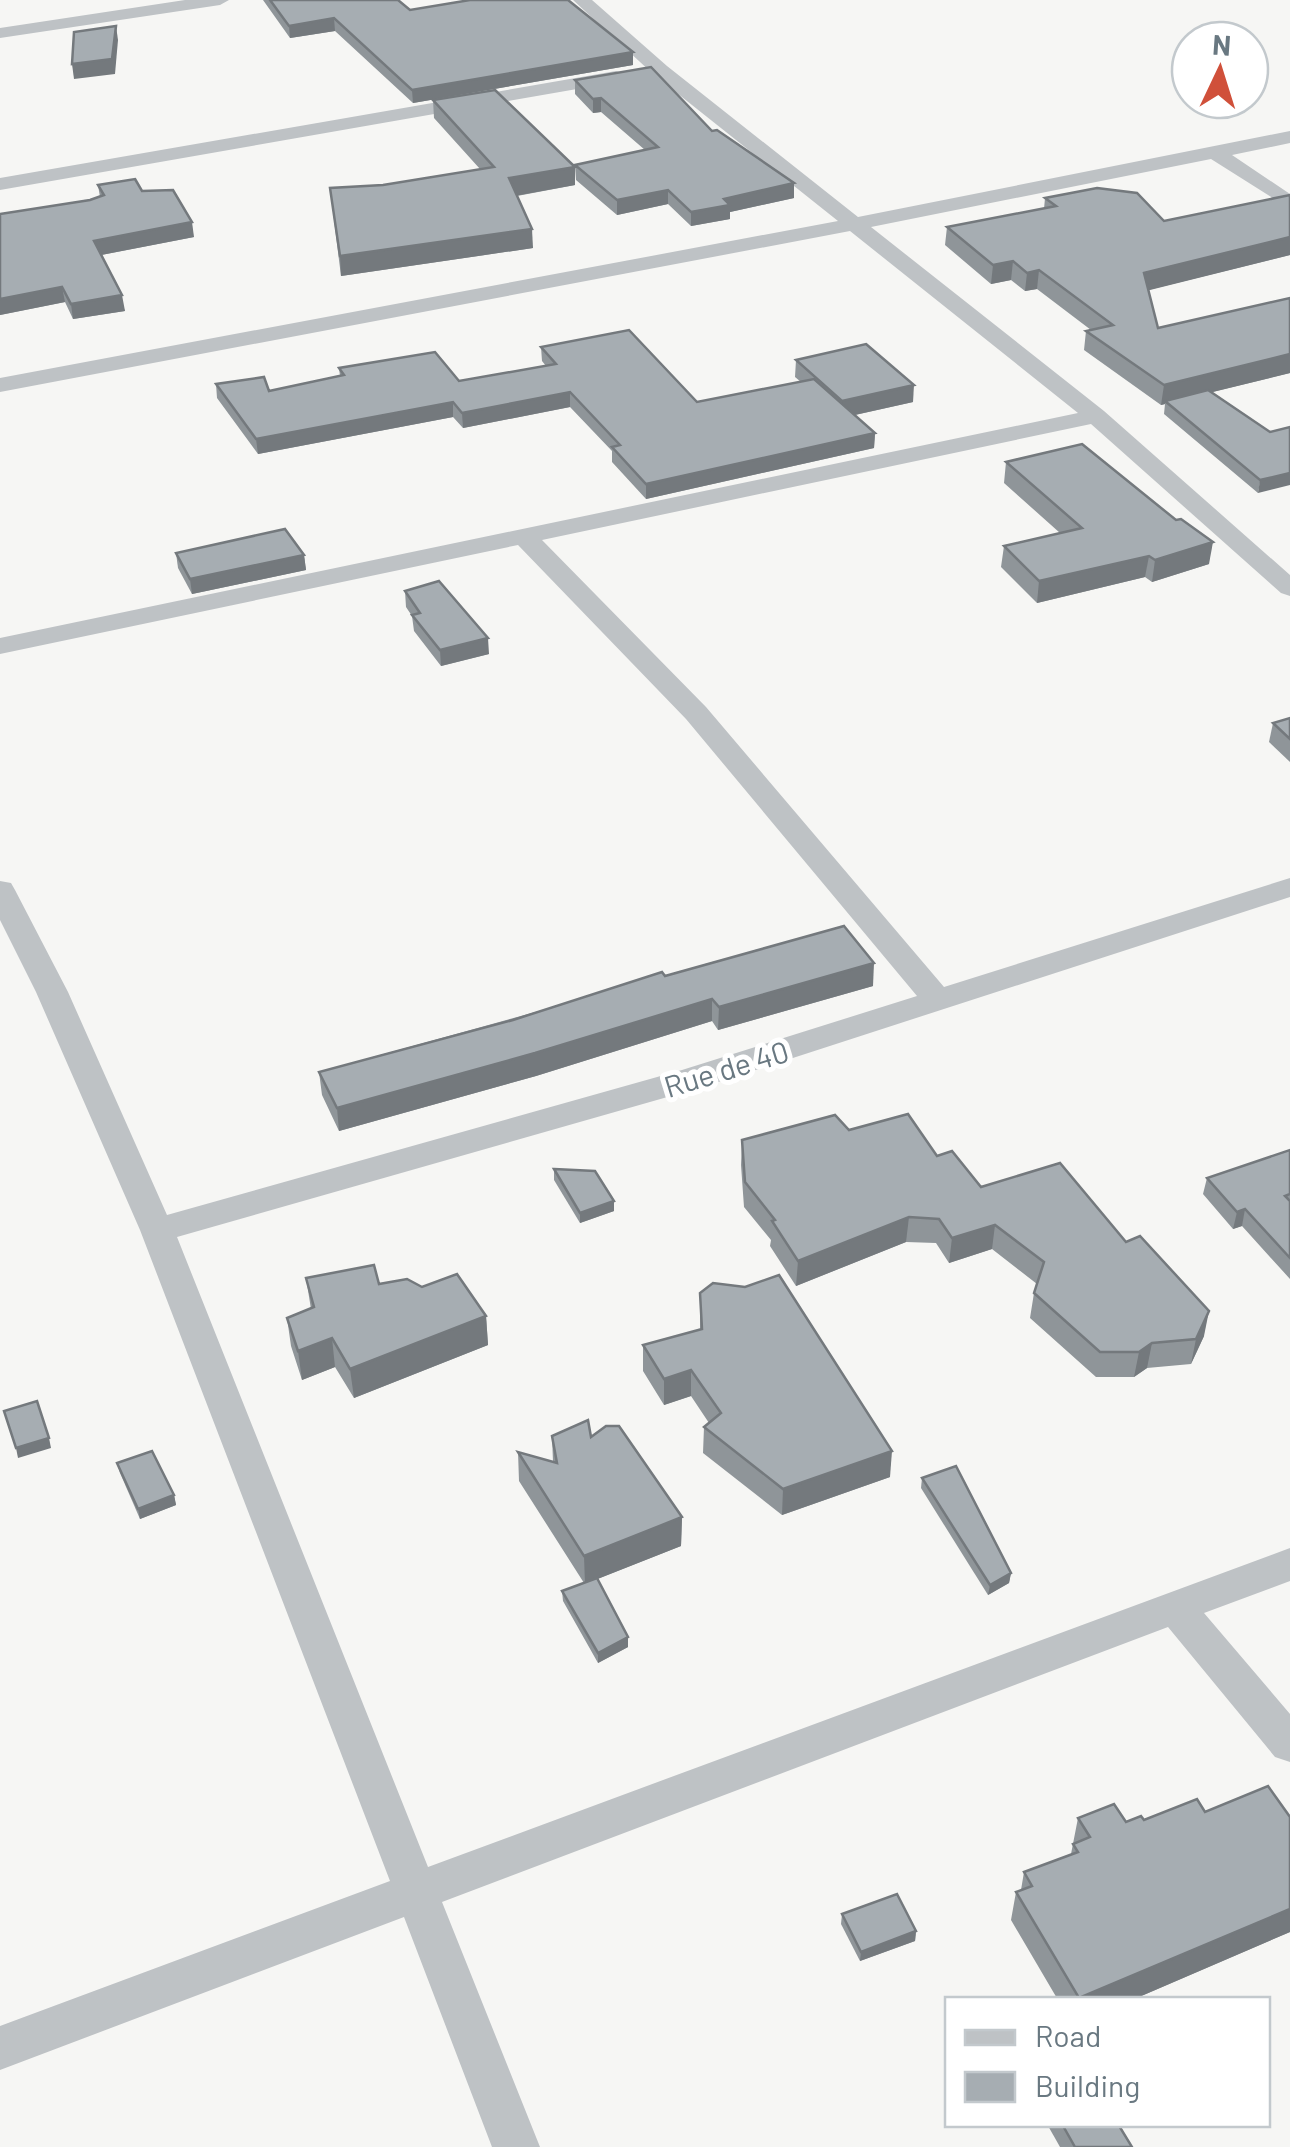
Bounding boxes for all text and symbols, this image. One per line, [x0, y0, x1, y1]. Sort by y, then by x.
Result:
north arrow [1170, 20, 1270, 120]
text: N [1211, 26, 1232, 62]
street label: Rue de 40 [659, 1032, 793, 1104]
legend [945, 1997, 1270, 2127]
text: Road [1035, 2017, 1101, 2053]
text: Building [1035, 2067, 1140, 2103]

